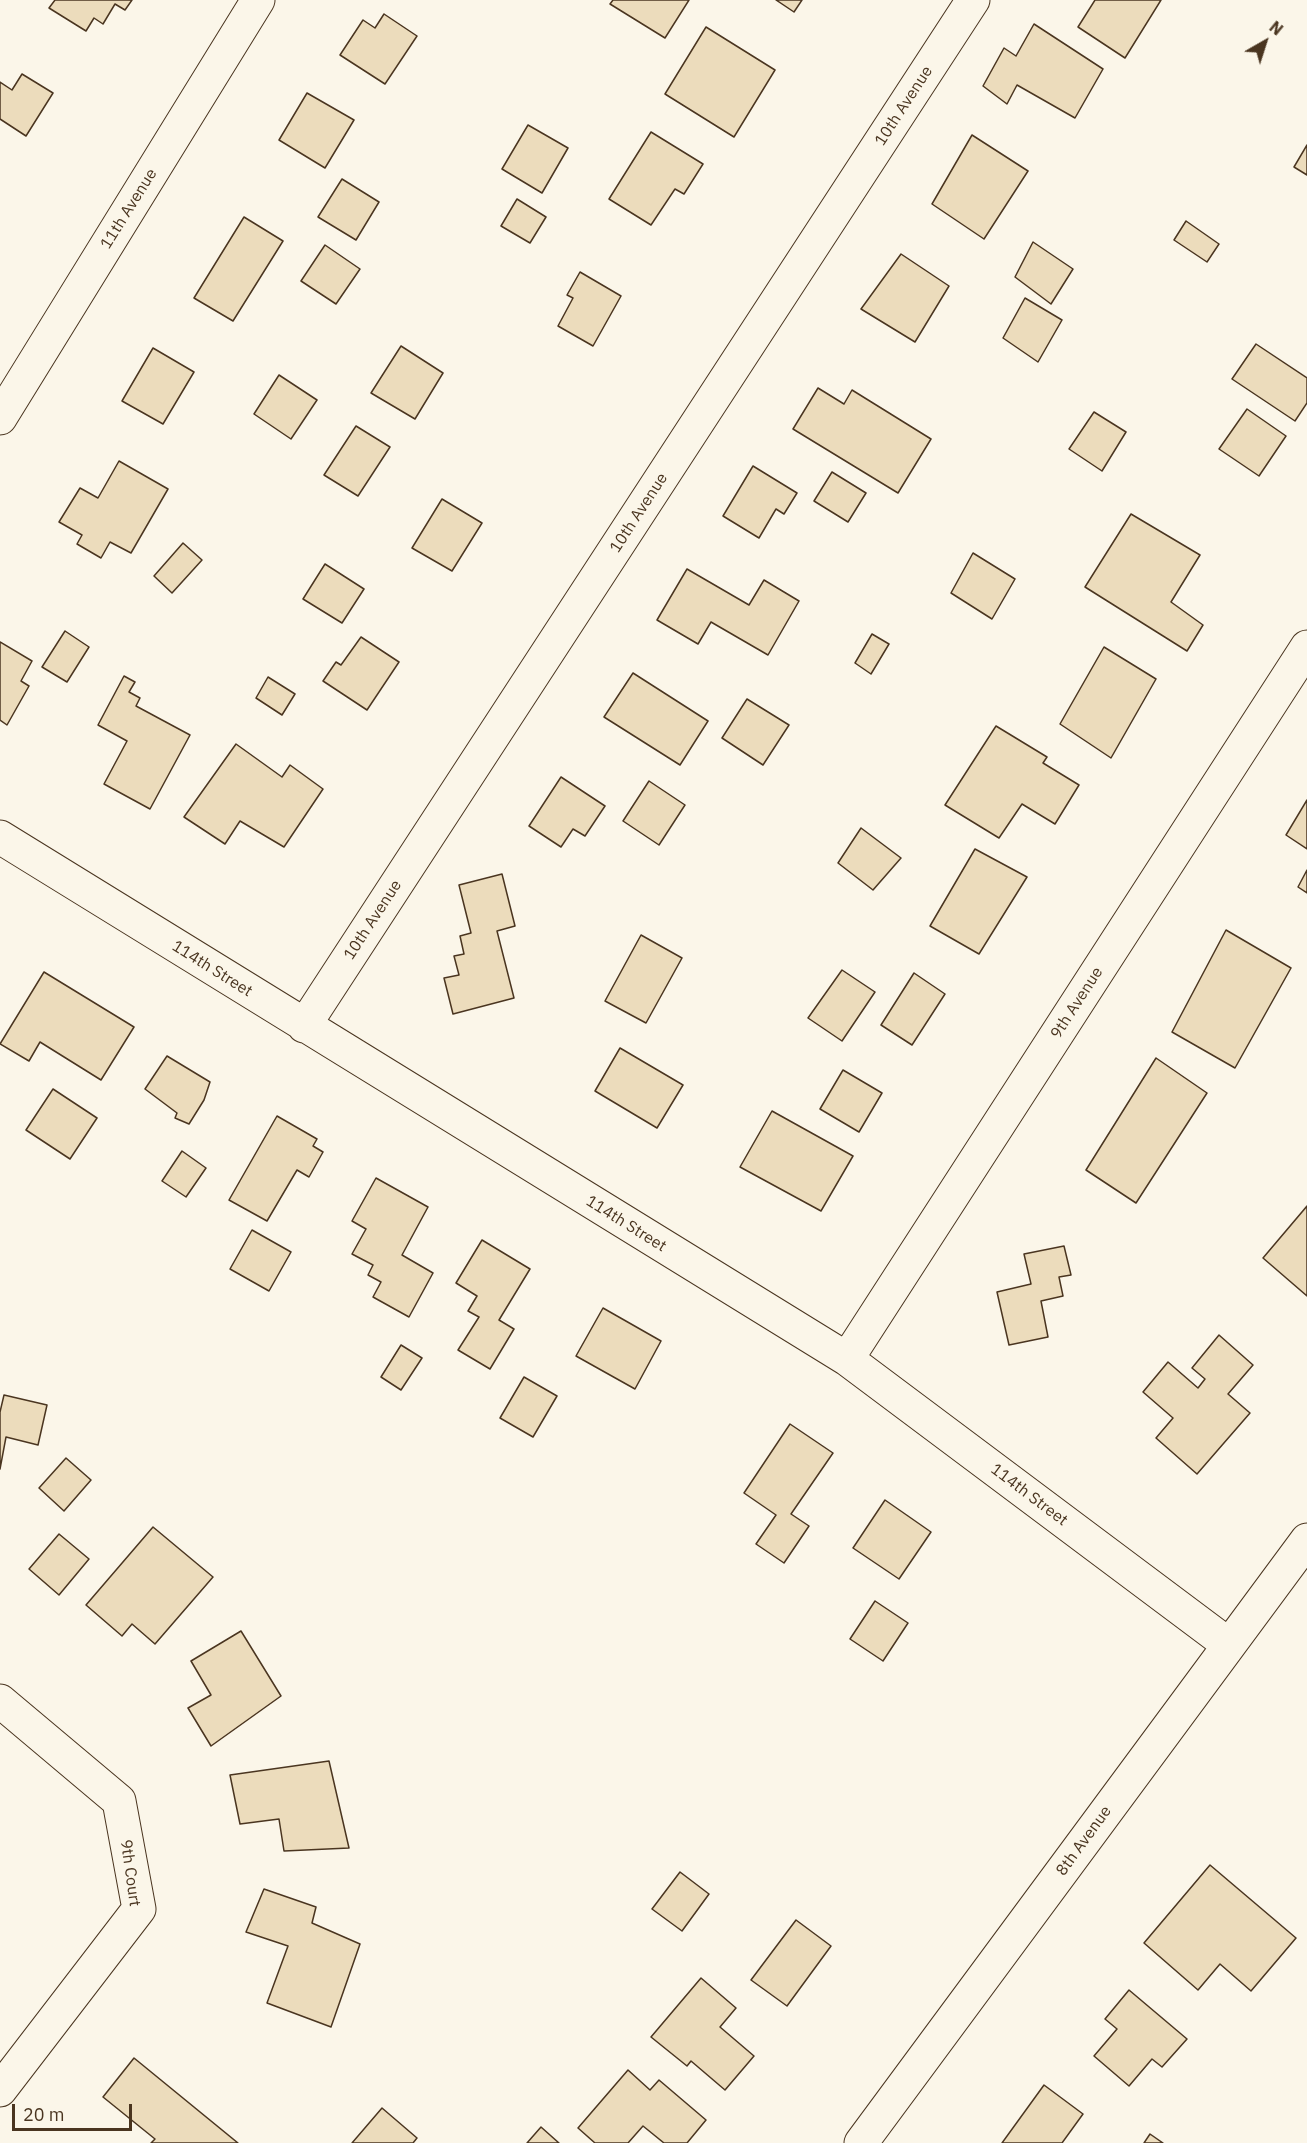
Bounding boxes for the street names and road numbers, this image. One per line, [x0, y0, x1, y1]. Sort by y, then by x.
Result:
street label: 10th Avenue [871, 63, 937, 149]
street label: 11th Avenue [97, 165, 161, 253]
street label: 10th Avenue [606, 470, 672, 556]
street label: 10th Avenue [340, 877, 406, 963]
street label: 114th Street [168, 937, 256, 1001]
street label: 9th Avenue [1047, 964, 1107, 1042]
street label: 114th Street [582, 1192, 670, 1256]
street label: 114th Street [987, 1460, 1071, 1530]
street label: 8th Avenue [1052, 1802, 1116, 1880]
street label: 9th Court [116, 1838, 144, 1908]

